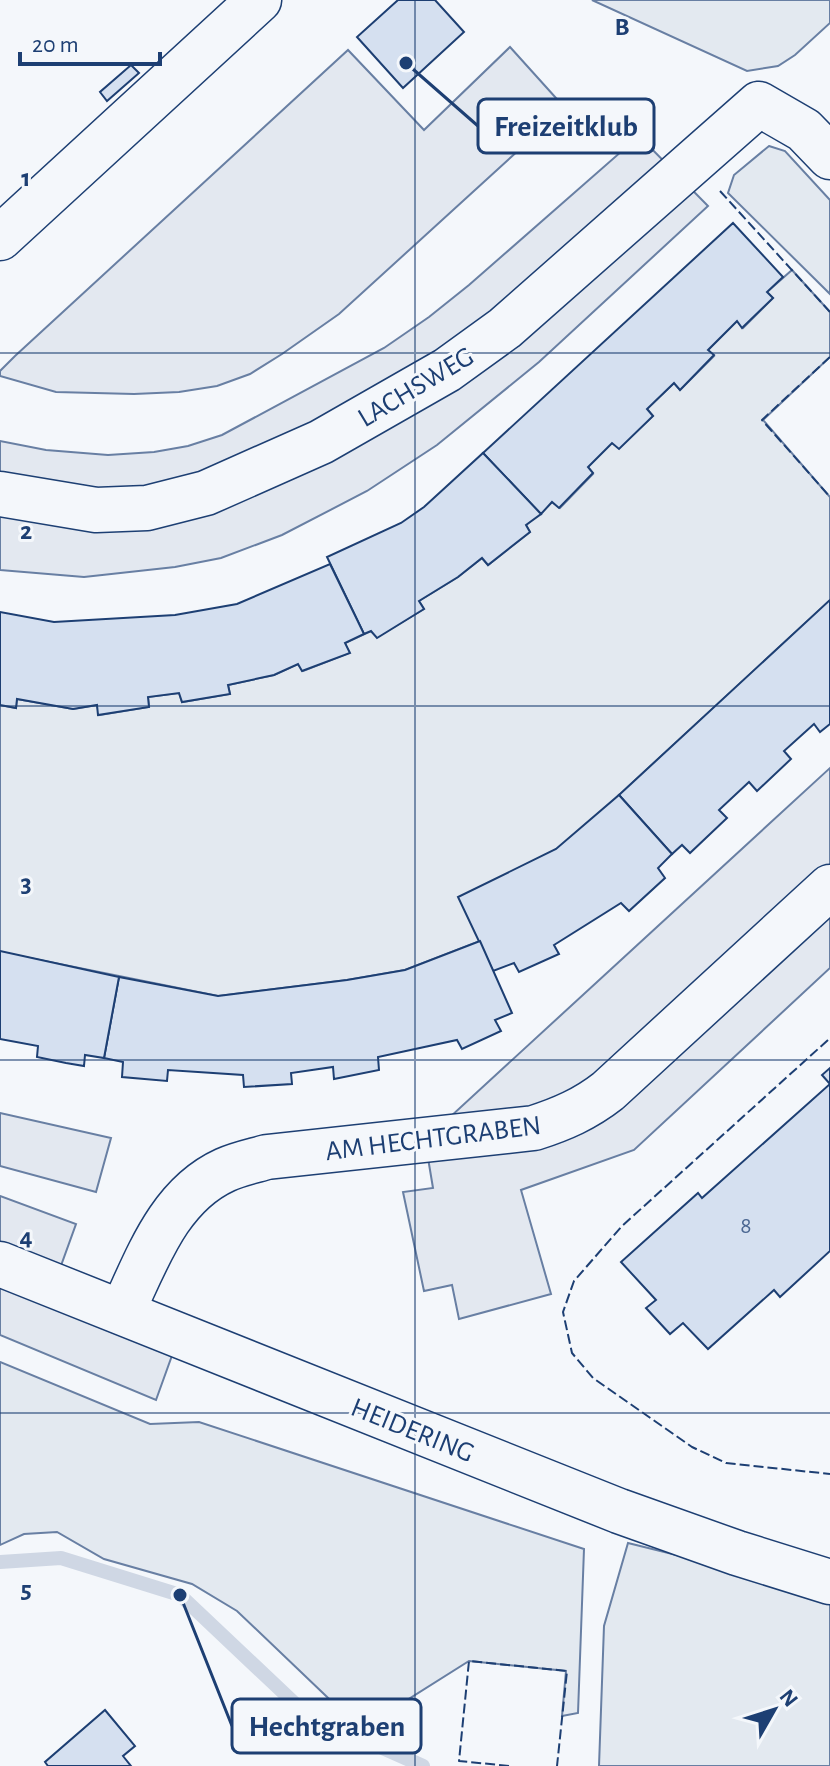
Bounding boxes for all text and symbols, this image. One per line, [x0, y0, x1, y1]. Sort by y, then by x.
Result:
text: B [614, 14, 630, 40]
scale bar [20, 16, 160, 66]
text: 20 m [32, 33, 79, 57]
callout: Freizeitklub [478, 99, 654, 153]
text: Freizeitklub [494, 112, 638, 142]
text: 1 [21, 165, 31, 191]
street label: LACHSWEG [353, 342, 479, 433]
text: 2 [20, 518, 32, 544]
text: 3 [20, 871, 32, 897]
street label: AM HECHTGRABEN [324, 1112, 543, 1166]
house number: 8 [740, 1214, 752, 1238]
text: 4 [19, 1224, 33, 1250]
street label: HEIDERING [347, 1393, 478, 1468]
text: 5 [20, 1577, 32, 1603]
north arrow [734, 1670, 814, 1750]
text: N [775, 1685, 802, 1711]
callout: Hechtgraben [232, 1699, 421, 1753]
text: Hechtgraben [249, 1712, 405, 1742]

